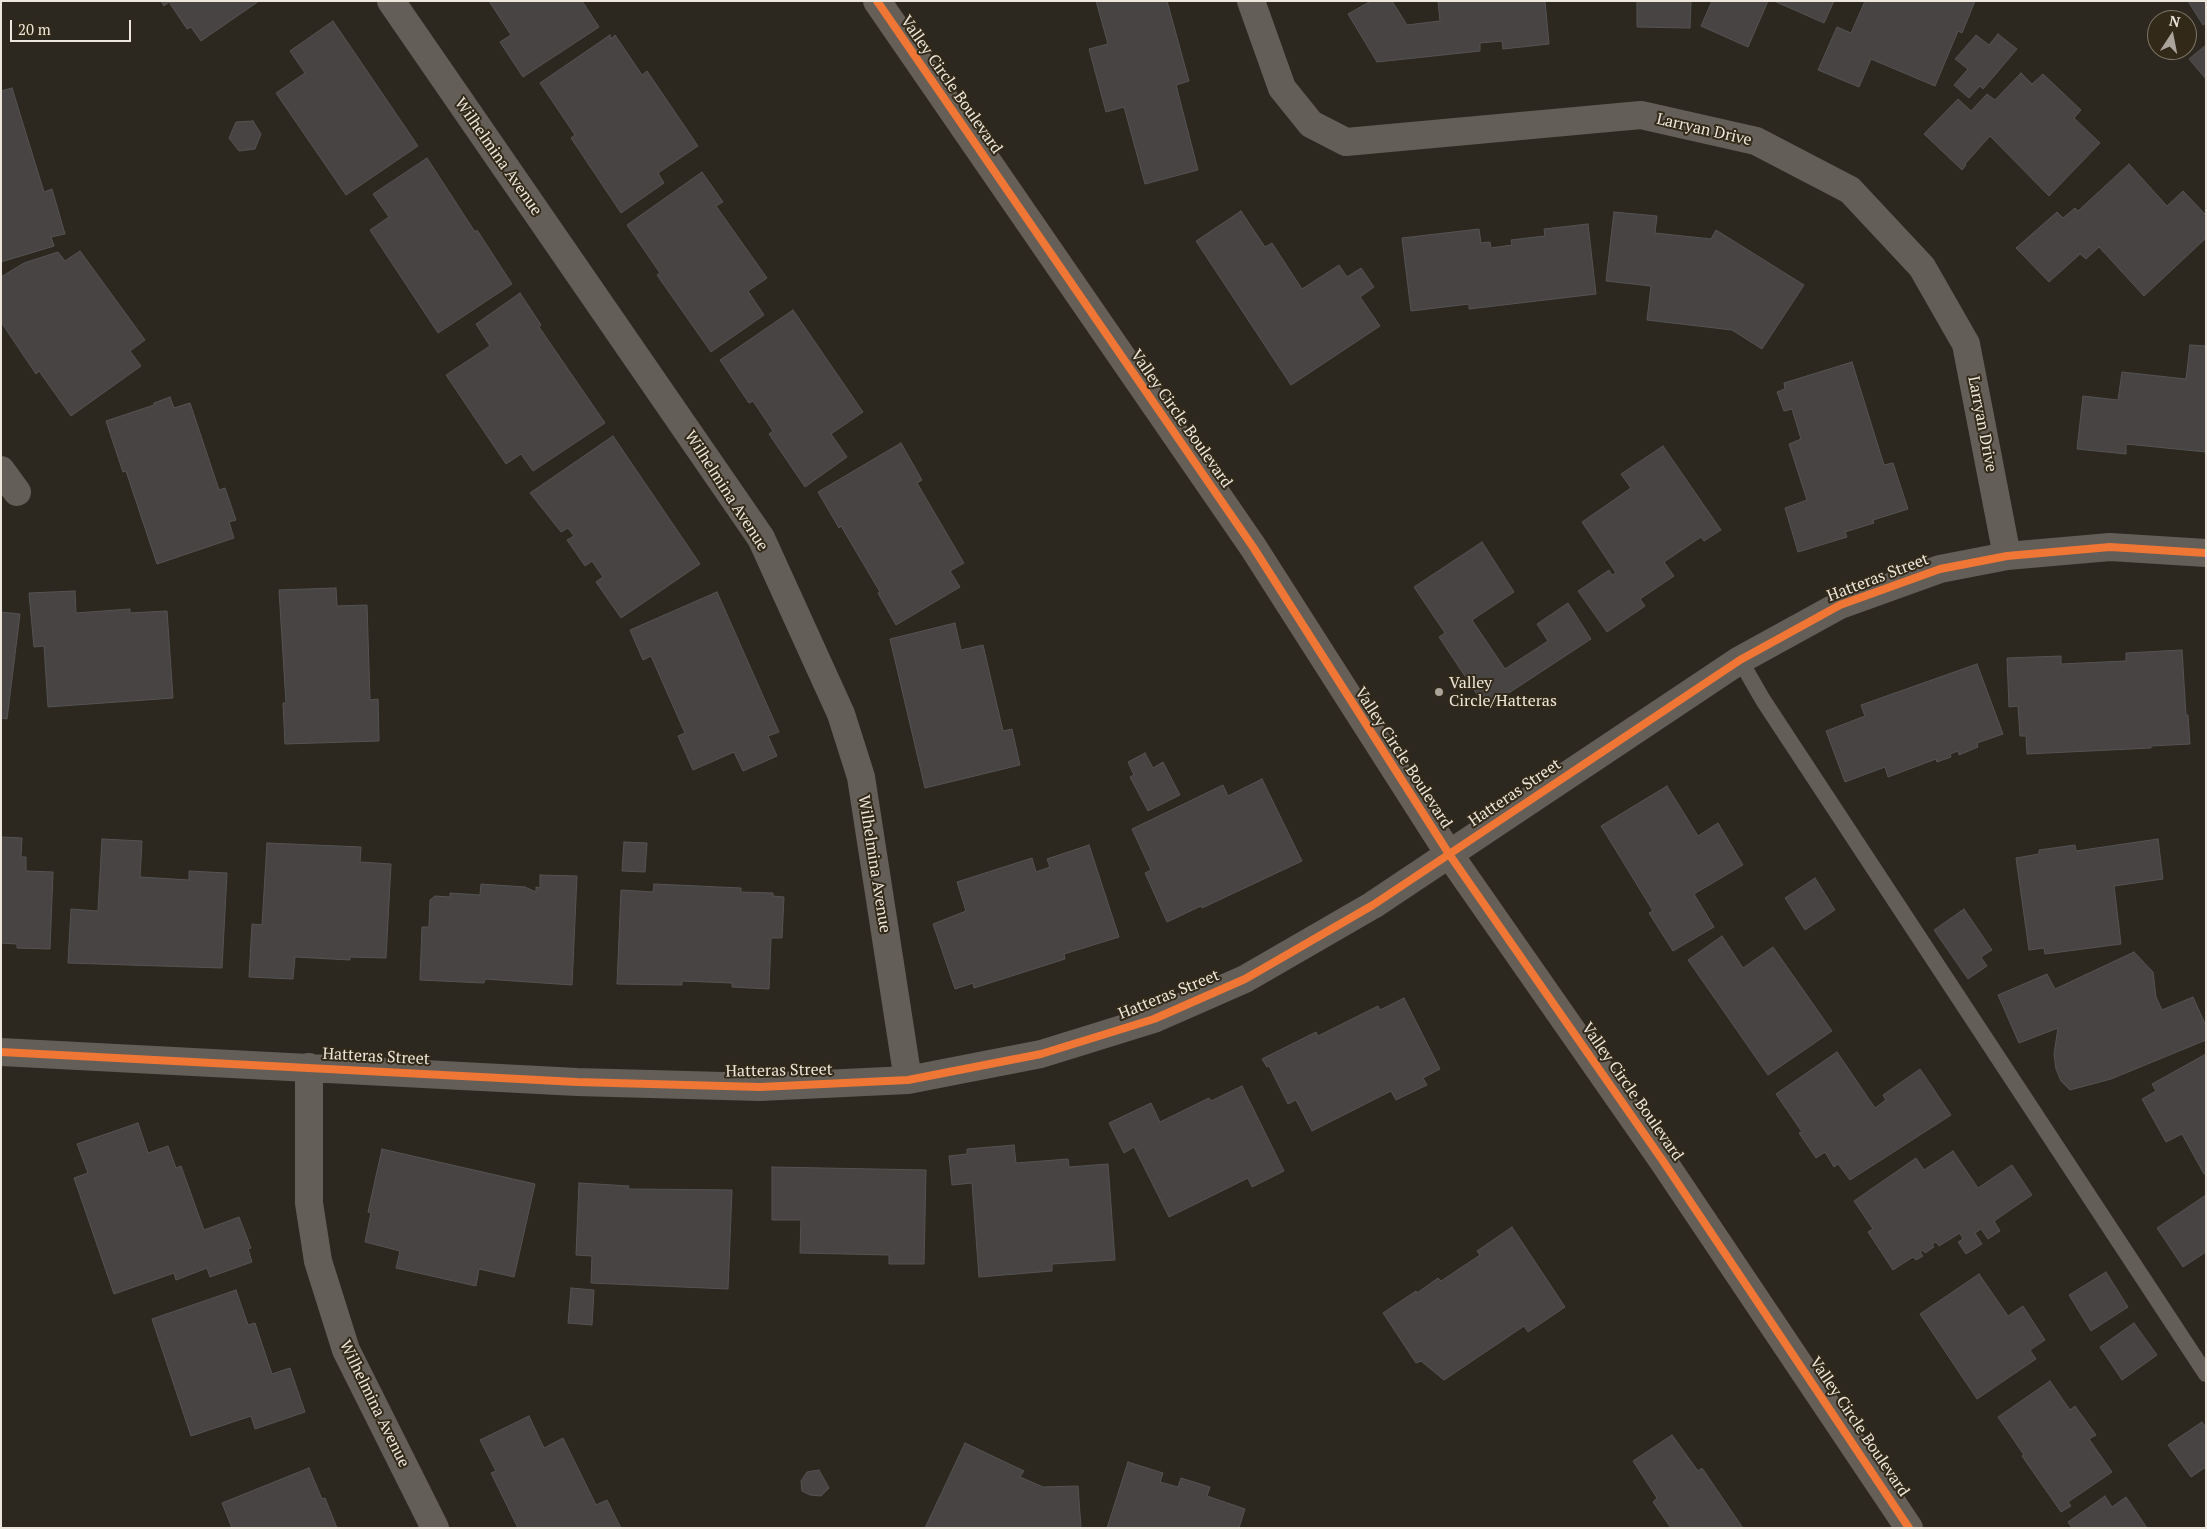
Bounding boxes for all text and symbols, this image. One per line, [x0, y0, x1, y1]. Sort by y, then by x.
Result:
scale bar [12, 10, 134, 42]
north arrow [2147, 10, 2197, 60]
text: N [2168, 10, 2182, 31]
street label: Valley Circle Boulevard [896, 12, 1006, 158]
text: 20 m [18, 19, 51, 39]
street label: Wilhelmina Avenue [450, 94, 546, 220]
street label: Larryan Drive [1655, 110, 1753, 150]
street label: Valley Circle Boulevard [1126, 346, 1236, 492]
street label: Larryan Drive [1963, 374, 2001, 474]
street label: Wilhelmina Avenue [680, 427, 772, 555]
street label: Hatteras Street [1824, 550, 1932, 606]
place label: Valley Circle/Hatteras [1449, 673, 1557, 711]
street label: Valley Circle Boulevard [1350, 684, 1456, 832]
marker: Valley Circle/Hatteras [1433, 686, 1445, 698]
street label: Hatteras Street [1465, 755, 1565, 831]
street label: Wilhelmina Avenue [854, 794, 894, 934]
street label: Hatteras Street [1116, 966, 1222, 1024]
street label: Valley Circle Boulevard [1577, 1019, 1687, 1165]
street label: Hatteras Street [322, 1045, 430, 1069]
street label: Hatteras Street [725, 1060, 833, 1082]
street label: Wilhelmina Avenue [335, 1337, 413, 1471]
street label: Valley Circle Boulevard [1805, 1354, 1913, 1500]

